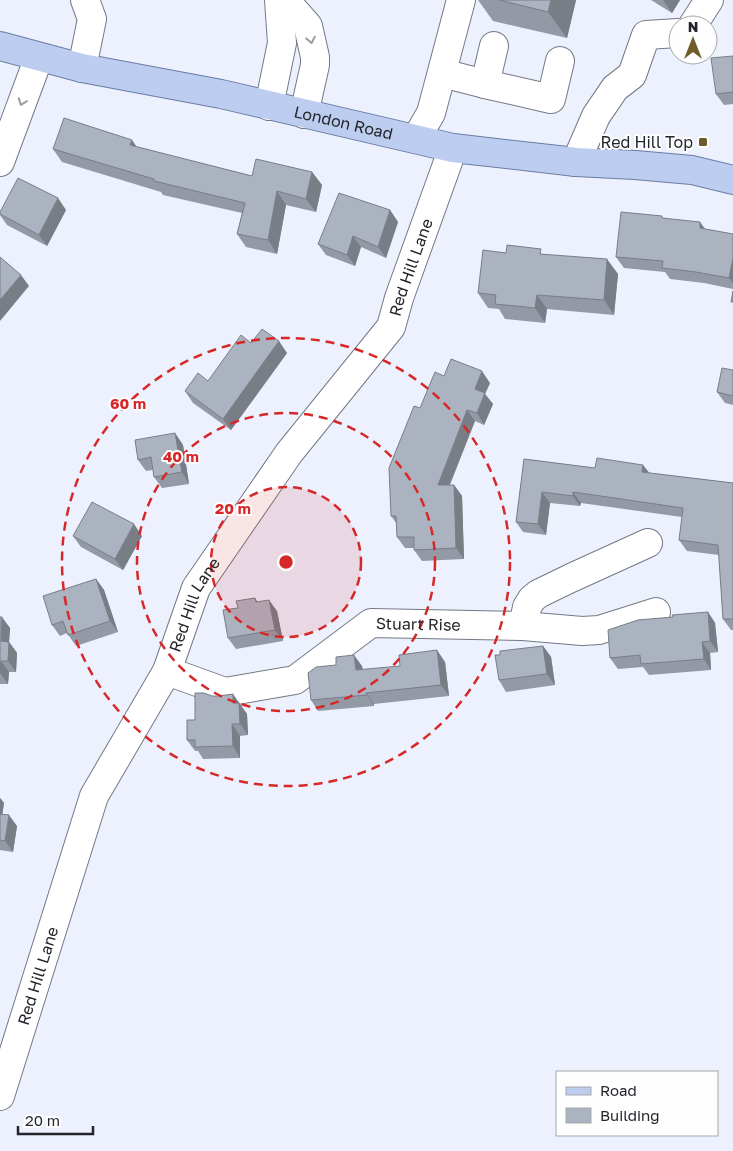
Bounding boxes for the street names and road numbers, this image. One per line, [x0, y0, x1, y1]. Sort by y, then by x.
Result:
street label: London Road [292, 101, 395, 144]
street label: Red Hill Lane [385, 216, 437, 318]
street label: Red Hill Lane [164, 554, 224, 655]
street label: Stuart Rise [376, 613, 461, 635]
street label: Red Hill Lane [13, 924, 62, 1027]

